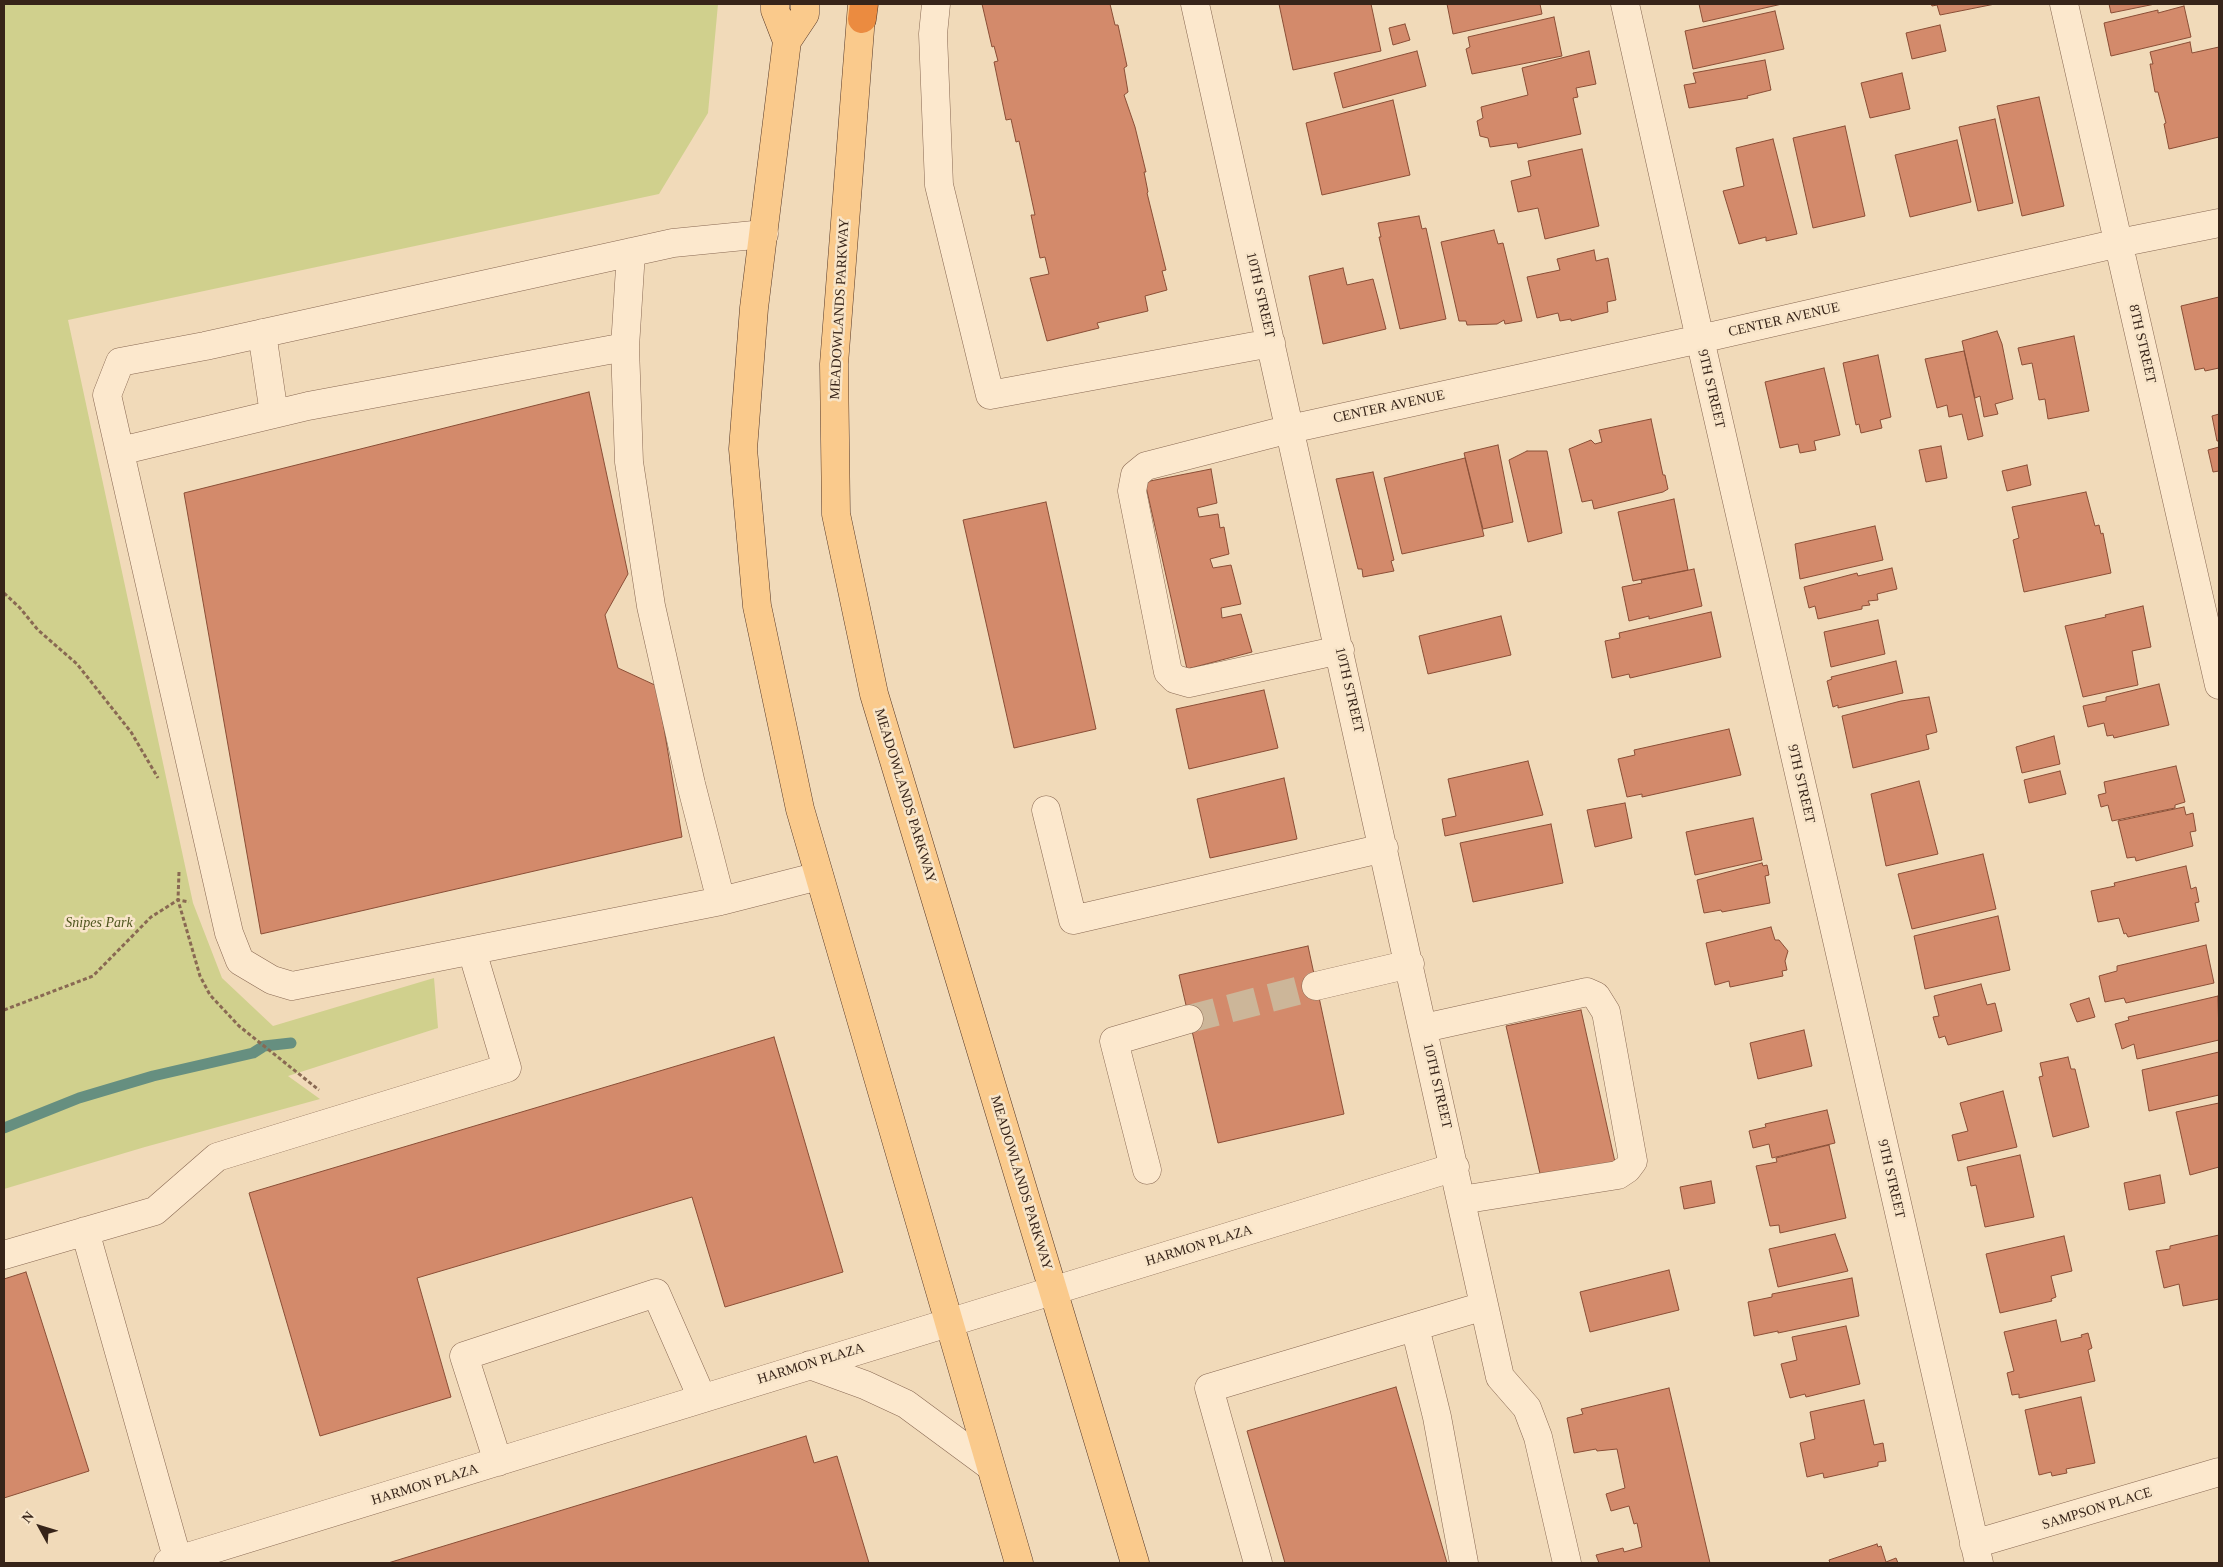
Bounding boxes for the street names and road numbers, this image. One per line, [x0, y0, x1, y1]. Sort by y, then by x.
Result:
street label: MEADOWLANDS PARKWAY [827, 218, 853, 400]
street label: 10TH STREET [1242, 250, 1278, 340]
street label: CENTER AVENUE [1727, 299, 1841, 341]
street label: 8TH STREET [2125, 303, 2159, 385]
street label: 9TH STREET [1694, 348, 1728, 430]
street label: CENTER AVENUE [1332, 387, 1446, 427]
street label: 10TH STREET [1331, 645, 1367, 735]
street label: MEADOWLANDS PARKWAY [870, 707, 940, 885]
street label: 9TH STREET [1784, 743, 1818, 825]
street label: 10TH STREET [1419, 1041, 1455, 1131]
street label: MEADOWLANDS PARKWAY [986, 1094, 1056, 1272]
street label: 9TH STREET [1874, 1138, 1908, 1220]
street label: HARMON PLAZA [1144, 1222, 1254, 1270]
street label: HARMON PLAZA [756, 1340, 866, 1388]
street label: HARMON PLAZA [370, 1461, 480, 1509]
street label: SAMPSON PLACE [2040, 1484, 2154, 1534]

